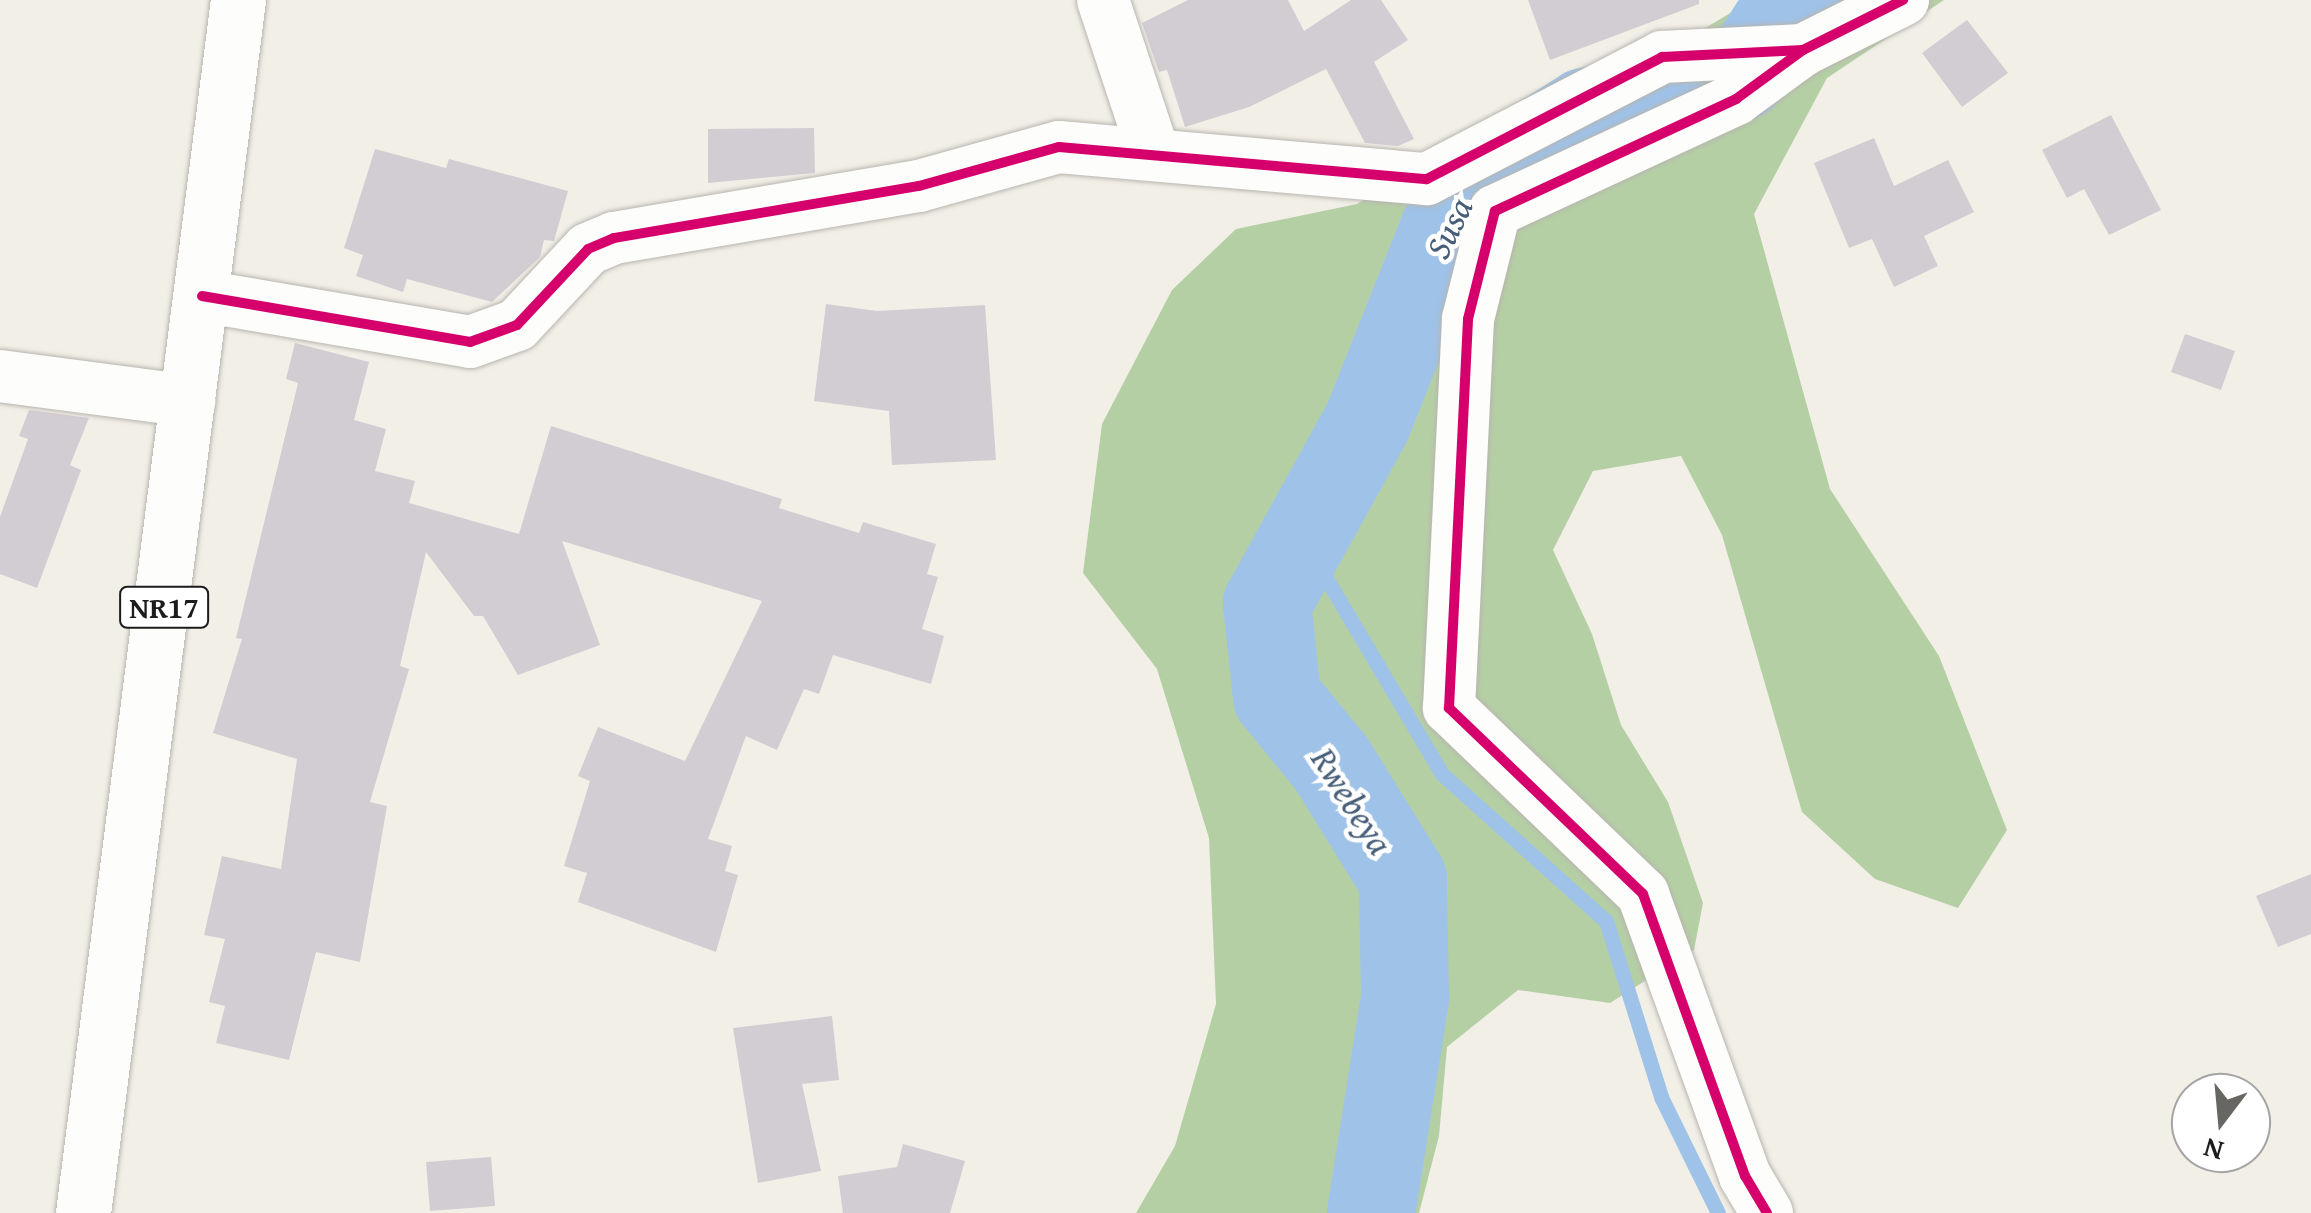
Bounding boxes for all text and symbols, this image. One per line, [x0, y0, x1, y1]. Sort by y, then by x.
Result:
water label: Susa [1416, 191, 1482, 265]
road number: NR17 [119, 582, 209, 632]
water label: Rwebeya [1302, 740, 1402, 862]
north arrow [2171, 1073, 2271, 1173]
text: N [2198, 1128, 2228, 1173]

